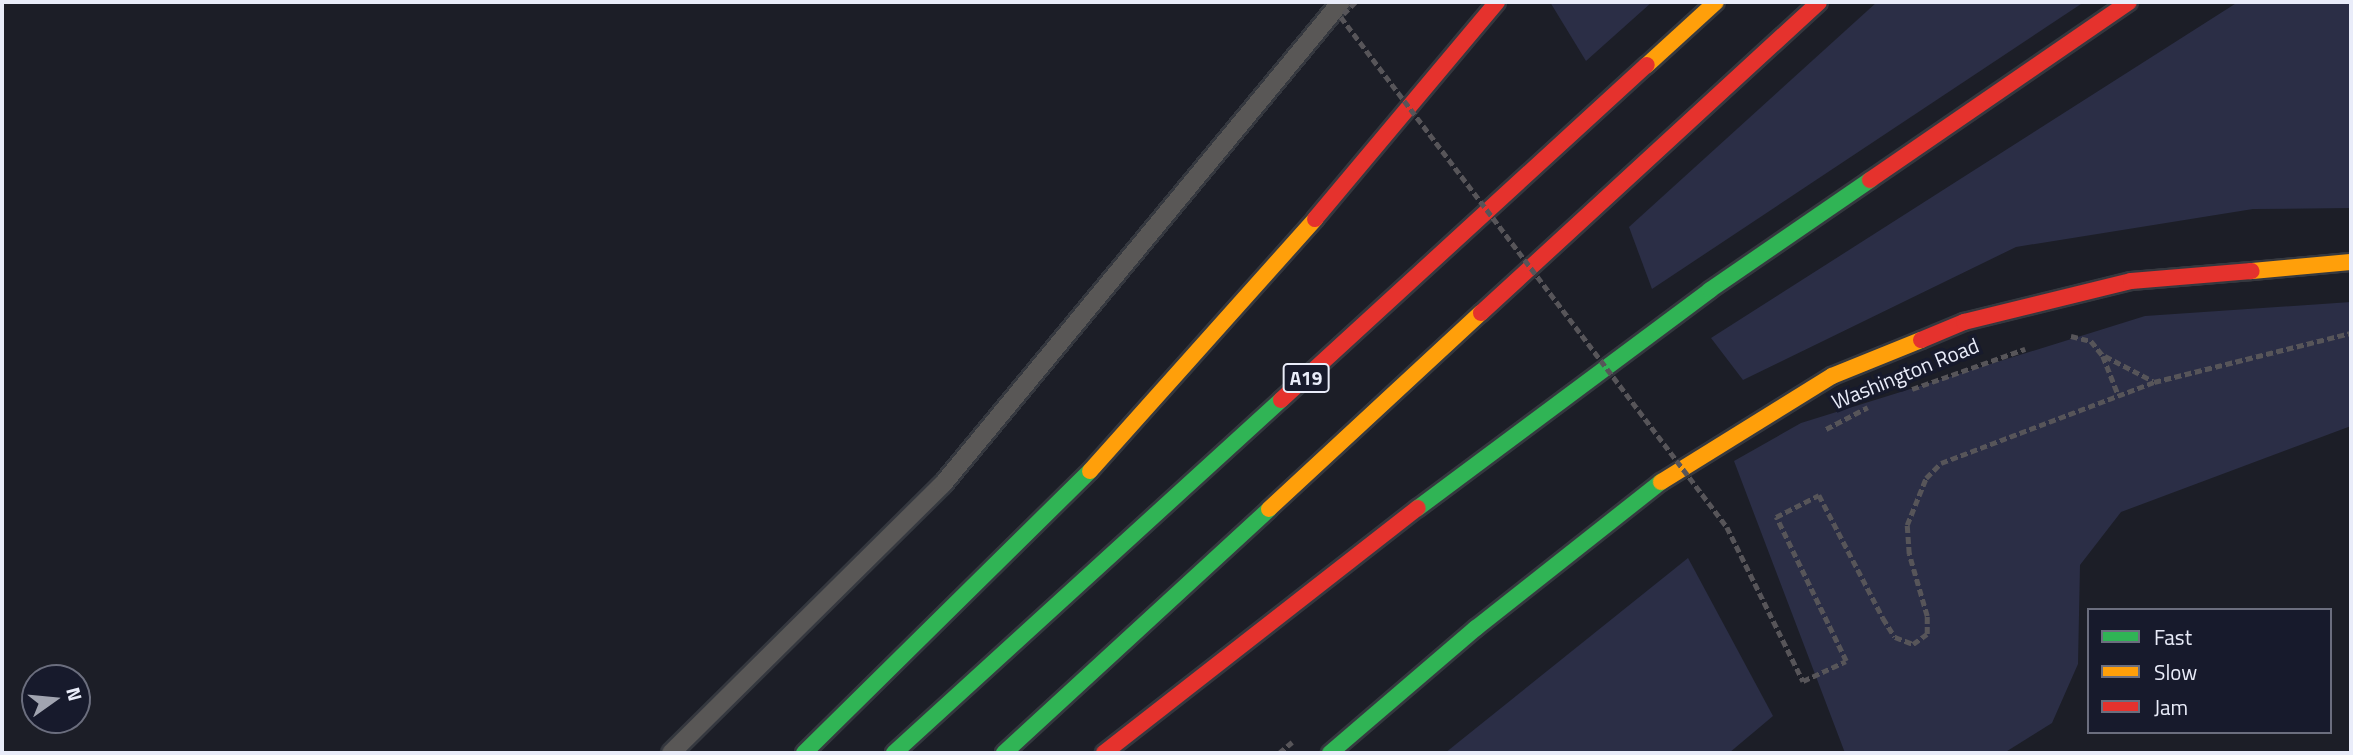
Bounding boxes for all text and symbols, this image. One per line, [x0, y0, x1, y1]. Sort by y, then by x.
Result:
street label: Washington Road [1828, 332, 1982, 414]
road number: A19 [1282, 362, 1330, 394]
legend [2087, 608, 2332, 734]
text: Fast [2154, 621, 2192, 653]
text: Slow [2154, 656, 2197, 688]
north arrow [21, 664, 91, 734]
text: N [59, 684, 91, 704]
text: Jam [2154, 691, 2188, 723]

